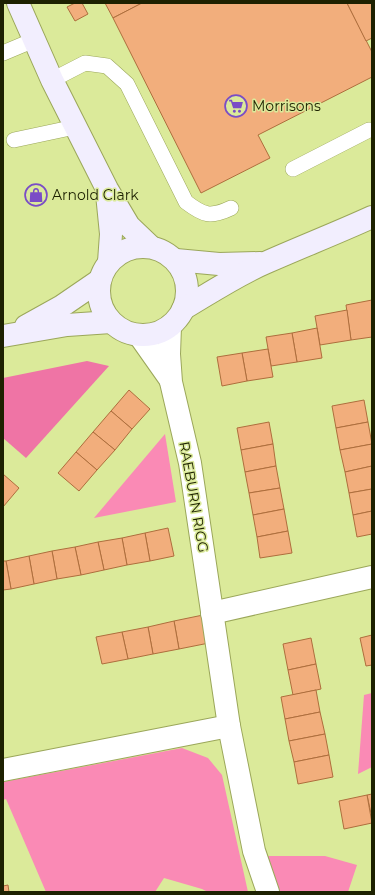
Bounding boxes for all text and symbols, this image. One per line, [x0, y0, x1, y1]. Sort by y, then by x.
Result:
supermarket icon: Morrisons [223, 93, 249, 119]
place label: Morrisons [252, 97, 321, 115]
shop icon: Arnold Clark [23, 182, 49, 208]
place label: Arnold Clark [52, 186, 139, 204]
street label: RAEBURN RIGG [175, 440, 213, 554]

